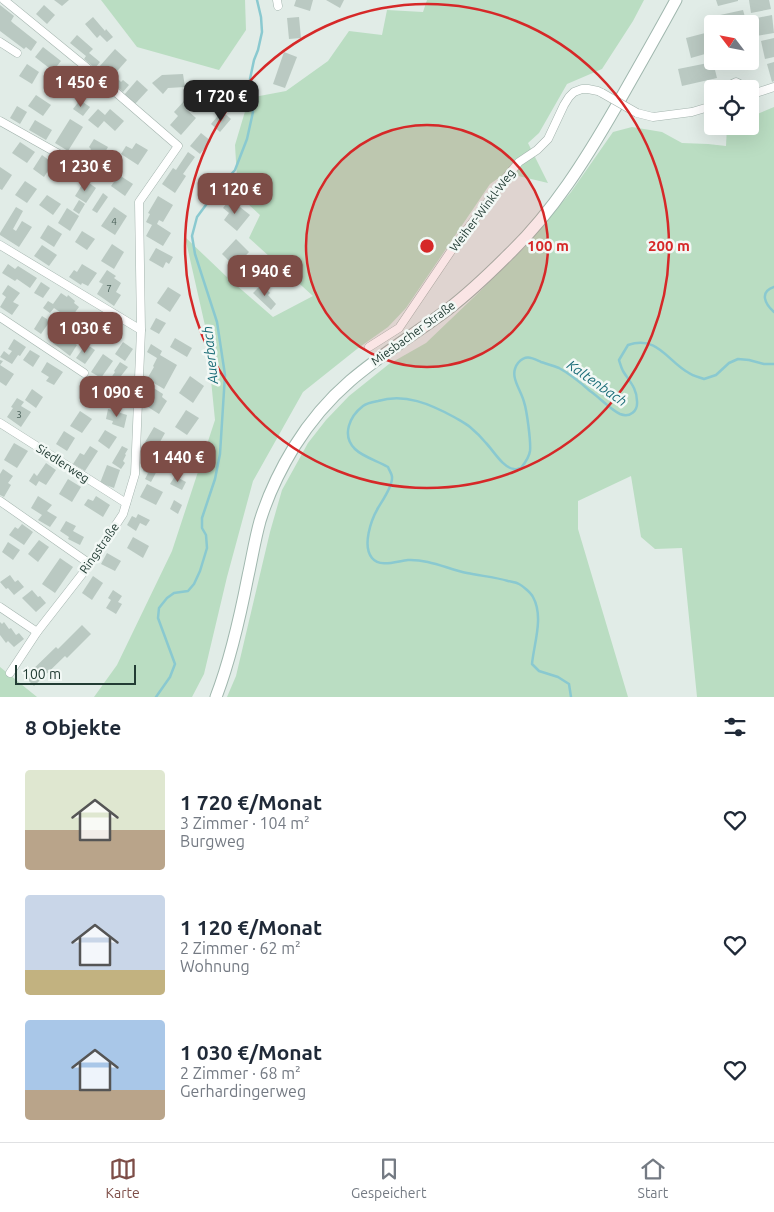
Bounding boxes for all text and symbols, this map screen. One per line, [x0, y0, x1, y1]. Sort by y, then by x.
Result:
north arrow [704, 15, 759, 70]
map controls [704, 15, 759, 135]
pin: 1 450 € [35, 66, 127, 108]
text: 1 450 € [55, 73, 107, 91]
pin: 1 720 € [175, 80, 267, 122]
button: locate [704, 80, 759, 135]
text: 1 720 € [195, 87, 247, 105]
pin: 1 230 € [39, 150, 131, 192]
text: 1 230 € [59, 157, 111, 175]
street label: Weiher-Winkl-Weg [447, 166, 517, 254]
pin: 1 120 € [189, 172, 281, 215]
text: 1 120 € [209, 180, 261, 198]
house number: 4 [111, 216, 117, 227]
centre of rings [418, 237, 436, 255]
text: 100 m [527, 237, 569, 254]
text: 200 m [648, 237, 690, 254]
pin: 1 940 € [219, 254, 311, 297]
text: 1 940 € [239, 262, 291, 280]
house number: 7 [106, 283, 112, 294]
street label: Miesbacher Straße [369, 298, 457, 368]
pin: 1 030 € [39, 312, 131, 354]
text: 1 030 € [59, 319, 111, 337]
water label: Auerbach [199, 325, 221, 386]
water label: Kaltenbach [564, 357, 630, 409]
pin: 1 090 € [71, 376, 163, 418]
text: 1 090 € [91, 383, 143, 401]
house number: 3 [16, 409, 22, 420]
pin: 1 440 € [132, 440, 224, 483]
street label: Siedlerweg [34, 441, 92, 485]
text: 1 440 € [152, 448, 204, 466]
street label: Ringstraße [77, 520, 121, 576]
scale bar [15, 662, 136, 685]
text: 100 m [22, 666, 61, 682]
icon: filters [721, 713, 749, 741]
text: 8 Objekte [25, 715, 121, 739]
icon: home [65, 790, 125, 850]
text: 1 720 €/Monat [180, 790, 322, 814]
icon: heart [721, 806, 749, 834]
text: 3 Zimmer · 104 m² [180, 814, 310, 832]
text: Burgweg [180, 832, 245, 850]
icon: home [65, 915, 125, 975]
text: 1 120 €/Monat [180, 915, 322, 939]
icon: heart [721, 931, 749, 959]
text: 2 Zimmer · 62 m² [180, 939, 301, 957]
text: Wohnung [180, 957, 250, 975]
icon: home [65, 1040, 125, 1100]
text: 1 030 €/Monat [180, 1040, 322, 1064]
icon: heart [721, 1056, 749, 1084]
text: 2 Zimmer · 68 m² [180, 1064, 301, 1082]
text: Gerhardingerweg [180, 1082, 306, 1100]
tab: Karte [106, 1155, 140, 1201]
tab: Gespeichert [351, 1155, 426, 1201]
tab: Start [638, 1155, 668, 1201]

